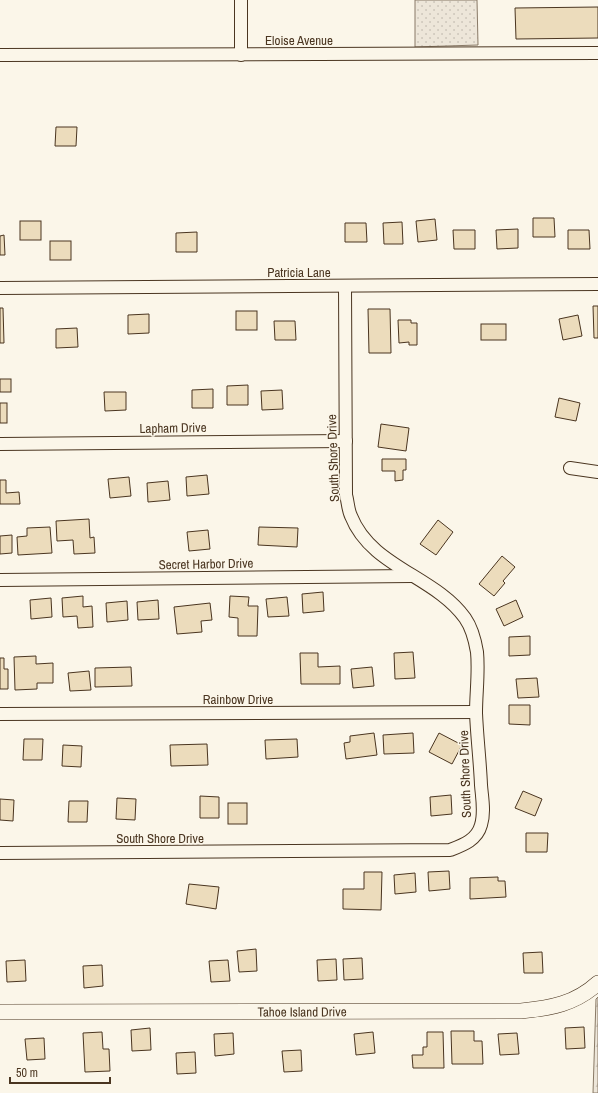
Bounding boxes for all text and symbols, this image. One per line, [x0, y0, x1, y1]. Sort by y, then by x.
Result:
street label: Eloise Avenue [265, 32, 333, 49]
street label: Patricia Lane [267, 264, 331, 281]
street label: South Shore Drive [323, 414, 343, 502]
street label: Lapham Drive [139, 419, 207, 437]
street label: Secret Harbor Drive [158, 555, 254, 573]
street label: Rainbow Drive [203, 691, 273, 708]
street label: South Shore Drive [455, 730, 475, 818]
street label: South Shore Drive [116, 830, 204, 847]
street label: Tahoe Island Drive [257, 1003, 347, 1020]
scale bar [10, 1059, 110, 1085]
text: 50 m [16, 1065, 38, 1081]

